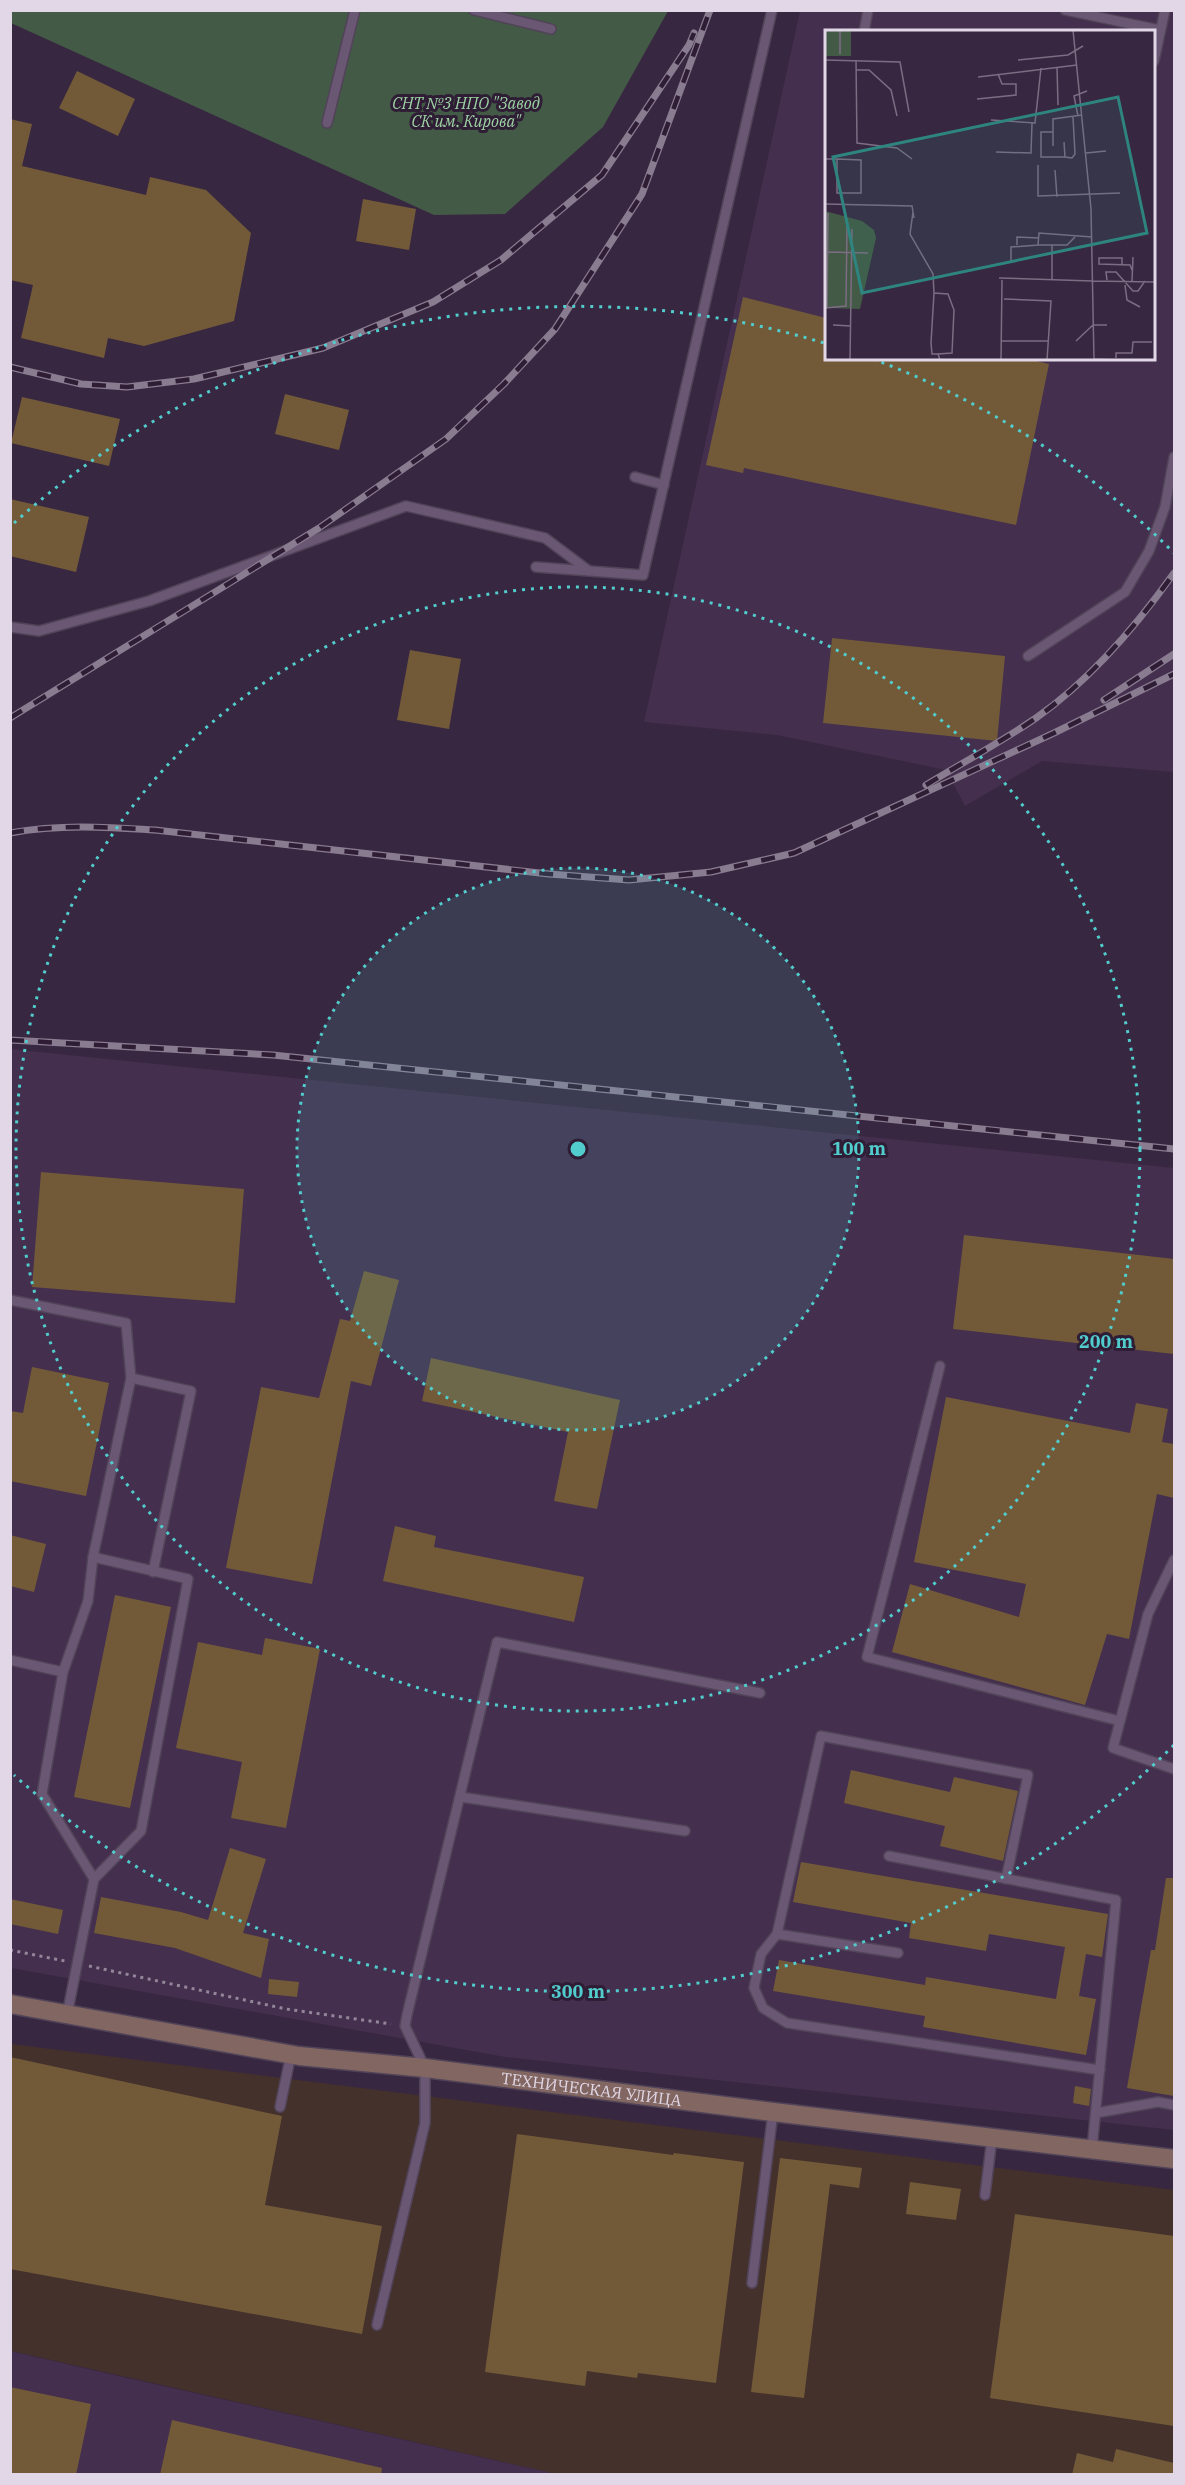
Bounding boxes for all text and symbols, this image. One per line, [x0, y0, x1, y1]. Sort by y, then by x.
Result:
inset map [825, 30, 1155, 360]
park label: СНТ №3 НПО "Завод СК им. Кирова" [392, 93, 540, 131]
text: 100 m [832, 1137, 887, 1160]
centre of rings [568, 1139, 588, 1159]
text: 200 m [1079, 1330, 1134, 1353]
text: 300 m [551, 1980, 606, 2003]
street label: ТЕХНИЧЕСКАЯ УЛИЦА [500, 2068, 683, 2110]

